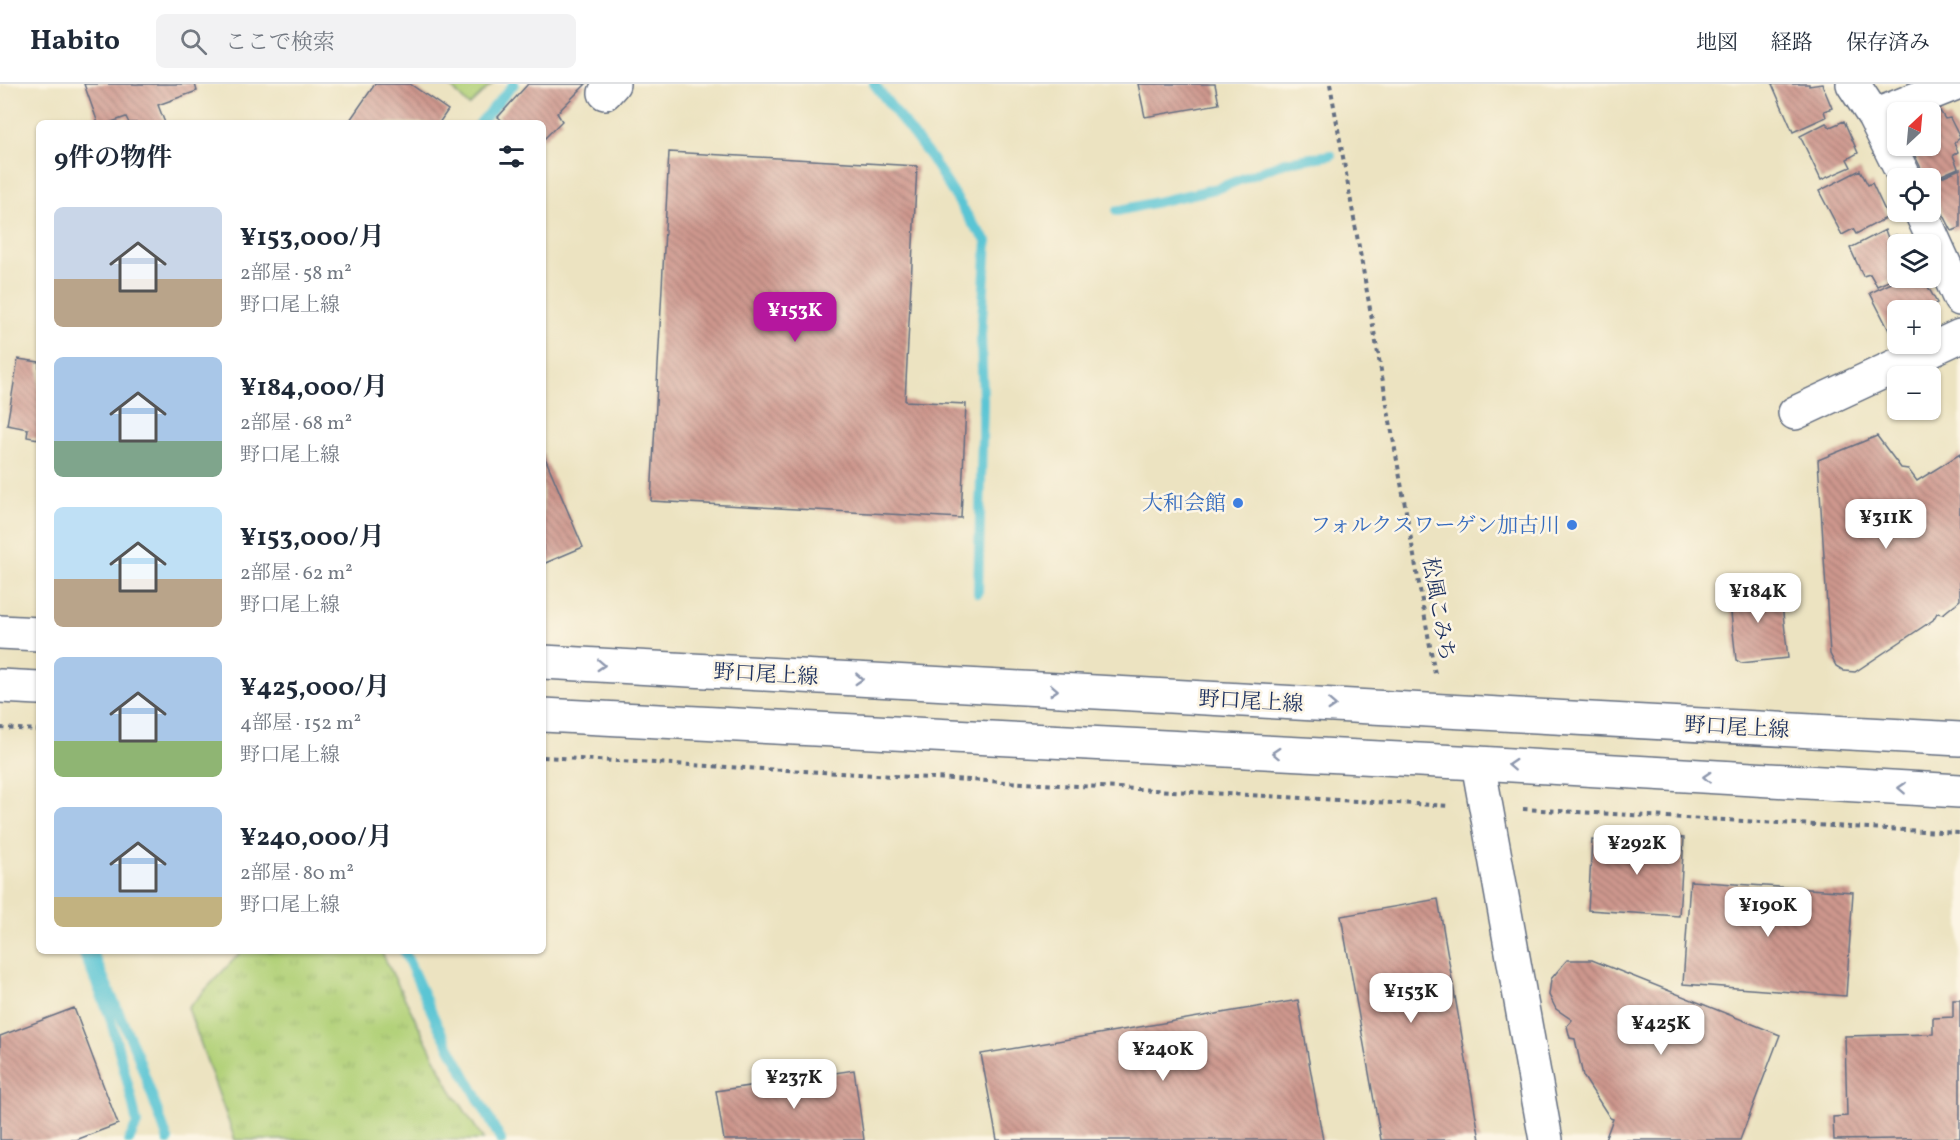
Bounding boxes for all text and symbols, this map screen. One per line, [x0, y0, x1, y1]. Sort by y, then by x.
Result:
search box [156, 14, 576, 68]
text: Habito [30, 22, 120, 61]
icon: search [177, 25, 210, 58]
text: ここで検索 [225, 28, 335, 59]
text: 地図 [1696, 29, 1738, 58]
text: 経路 [1771, 29, 1813, 58]
text: 保存済み [1846, 29, 1930, 58]
north arrow [1887, 102, 1941, 156]
map controls [1887, 102, 1941, 420]
icon: filters [495, 140, 528, 173]
text: 9件の物件 [54, 141, 172, 177]
button: locate [1887, 168, 1941, 222]
text: ¥153,000/月 [240, 220, 385, 256]
icon: home [102, 231, 174, 303]
button: layers [1887, 234, 1941, 288]
text: 2部屋 · 58 m² [240, 260, 352, 288]
text: 野口尾上線 [240, 292, 340, 320]
pin: ¥153K [753, 292, 837, 343]
text: ¥153K [768, 297, 822, 325]
button: + [1887, 300, 1941, 354]
button: − [1887, 366, 1941, 420]
text: ¥184,000/月 [240, 370, 388, 406]
icon: home [102, 381, 174, 453]
text: 2部屋 · 68 m² [240, 410, 352, 438]
text: 野口尾上線 [240, 442, 340, 470]
place label: 大和会館 [1142, 490, 1226, 519]
marker: 大和会館 [1231, 496, 1245, 510]
pin: ¥311K [1844, 499, 1928, 550]
text: ¥311K [1859, 504, 1913, 532]
place label: フォルクスワーゲン加古川 [1310, 512, 1560, 541]
marker: フォルクスワーゲン加古川 [1565, 518, 1579, 532]
text: ¥153,000/月 [240, 520, 385, 556]
icon: home [102, 531, 174, 603]
street label: 松風こみち [1414, 555, 1461, 663]
text: 2部屋 · 62 m² [240, 560, 353, 588]
pin: ¥184K [1716, 573, 1800, 624]
text: ¥184K [1729, 578, 1787, 606]
text: 野口尾上線 [240, 592, 340, 620]
one-way arrow [597, 658, 606, 671]
street label: 野口尾上線 [713, 658, 819, 693]
text: ¥425,000/月 [240, 670, 390, 706]
one-way arrow [855, 673, 864, 686]
icon: home [102, 681, 174, 753]
one-way arrow [1049, 683, 1058, 696]
street label: 野口尾上線 [1198, 685, 1304, 720]
one-way arrow [1328, 698, 1337, 711]
text: 4部屋 · 152 m² [240, 710, 361, 738]
street label: 野口尾上線 [1684, 711, 1790, 746]
text: 野口尾上線 [240, 742, 340, 770]
one-way arrow [1271, 747, 1280, 760]
one-way arrow [1508, 759, 1517, 772]
one-way arrow [1702, 770, 1711, 783]
one-way arrow [1897, 781, 1906, 794]
text: ¥240,000/月 [240, 820, 393, 856]
pin: ¥292K [1595, 825, 1679, 876]
text: ¥292K [1608, 830, 1666, 858]
icon: home [102, 831, 174, 903]
text: 2部屋 · 80 m² [240, 860, 354, 888]
pin: ¥190K [1726, 887, 1810, 938]
text: 野口尾上線 [240, 892, 340, 920]
text: ¥190K [1739, 892, 1797, 920]
pin: ¥153K [1369, 973, 1453, 1024]
text: ¥153K [1384, 978, 1438, 1006]
pin: ¥425K [1619, 1005, 1703, 1056]
text: ¥425K [1631, 1010, 1691, 1038]
pin: ¥240K [1121, 1031, 1205, 1082]
text: ¥240K [1132, 1036, 1194, 1064]
pin: ¥237K [752, 1059, 836, 1110]
text: ¥237K [766, 1064, 823, 1092]

